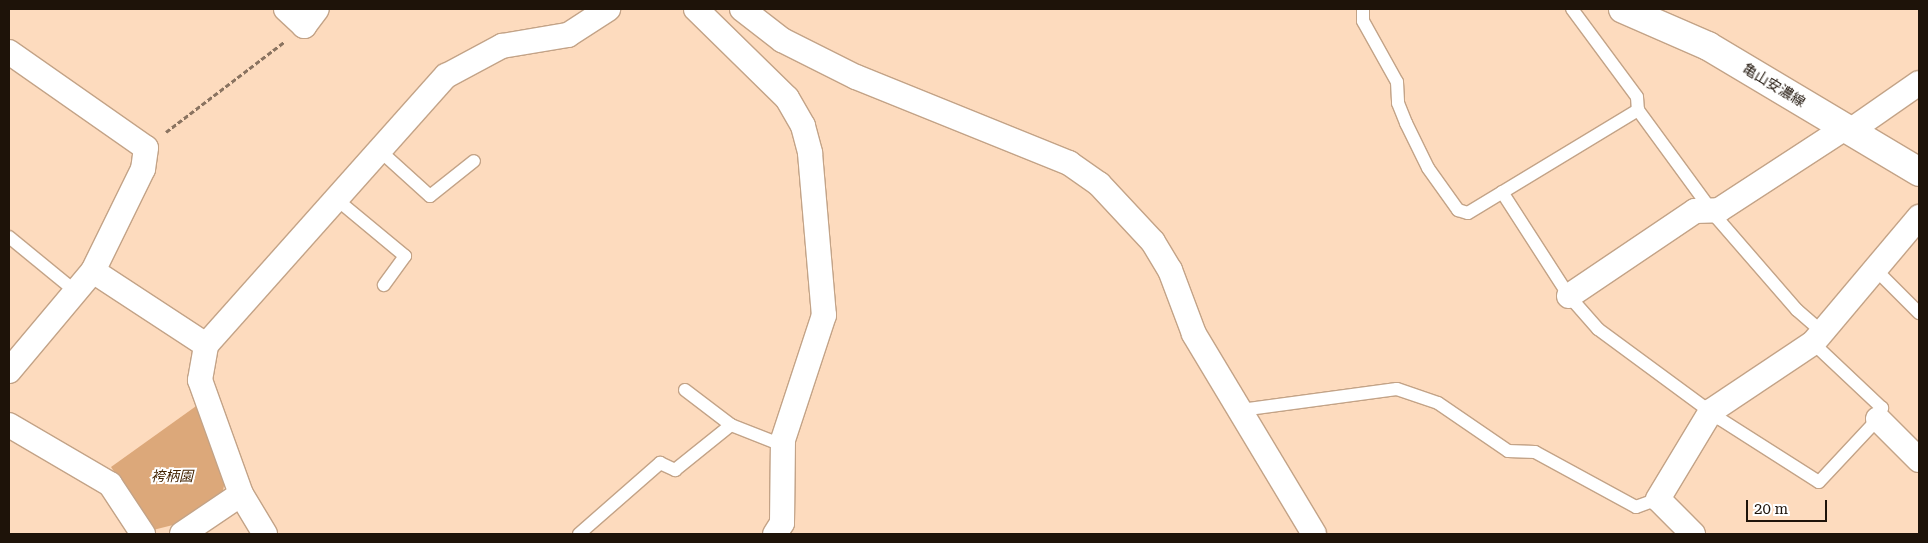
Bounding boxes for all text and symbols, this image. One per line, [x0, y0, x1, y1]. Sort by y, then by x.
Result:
street label: 亀山安濃線 [1740, 60, 1808, 110]
park label: 袴柄園 [151, 468, 193, 484]
scale bar [1748, 490, 1829, 522]
text: 20 m [1754, 500, 1788, 518]

